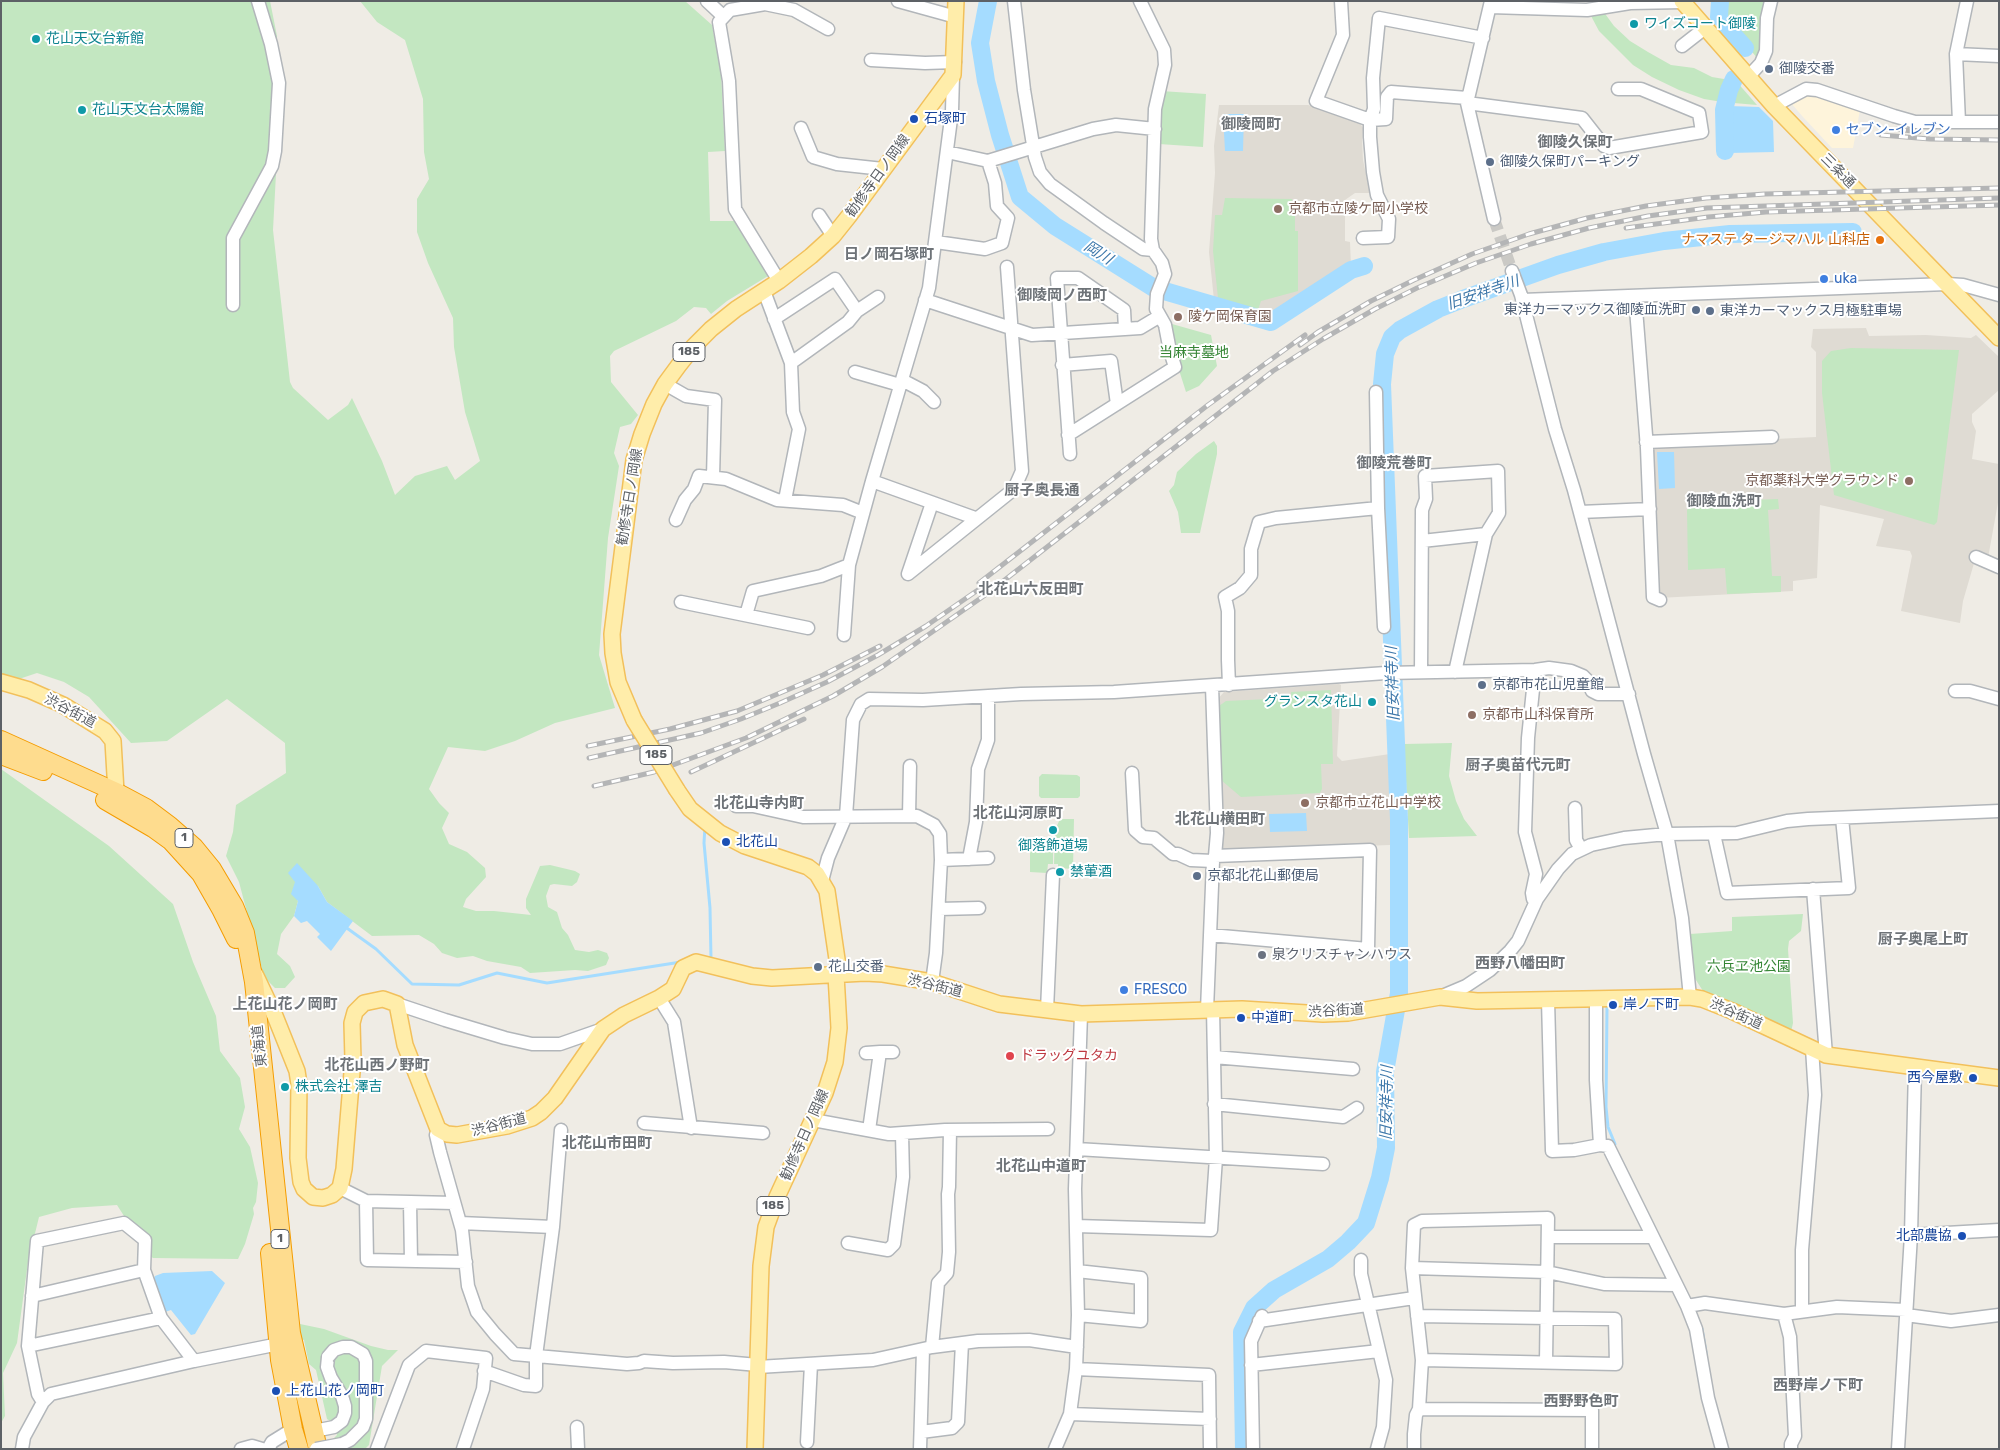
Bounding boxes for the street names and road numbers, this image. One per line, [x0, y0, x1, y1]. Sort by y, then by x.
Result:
street label: 勧修寺日ノ岡線 [842, 131, 914, 221]
street label: 三条通 [1817, 150, 1859, 192]
road number: 185 [673, 342, 705, 362]
street label: 勧修寺日ノ岡線 [614, 447, 646, 547]
street label: 渋谷街道 [41, 690, 99, 732]
road number: 185 [640, 746, 672, 764]
road number: 1 [175, 828, 193, 848]
street label: 渋谷街道 [906, 971, 964, 1001]
street label: 渋谷街道 [1707, 995, 1765, 1033]
street label: 渋谷街道 [1308, 1001, 1364, 1021]
street label: 東海道 [249, 1024, 271, 1068]
street label: 勧修寺日ノ岡線 [777, 1087, 833, 1183]
street label: 渋谷街道 [470, 1110, 528, 1140]
road number: 185 [757, 1196, 789, 1216]
road number: 1 [271, 1230, 289, 1248]

